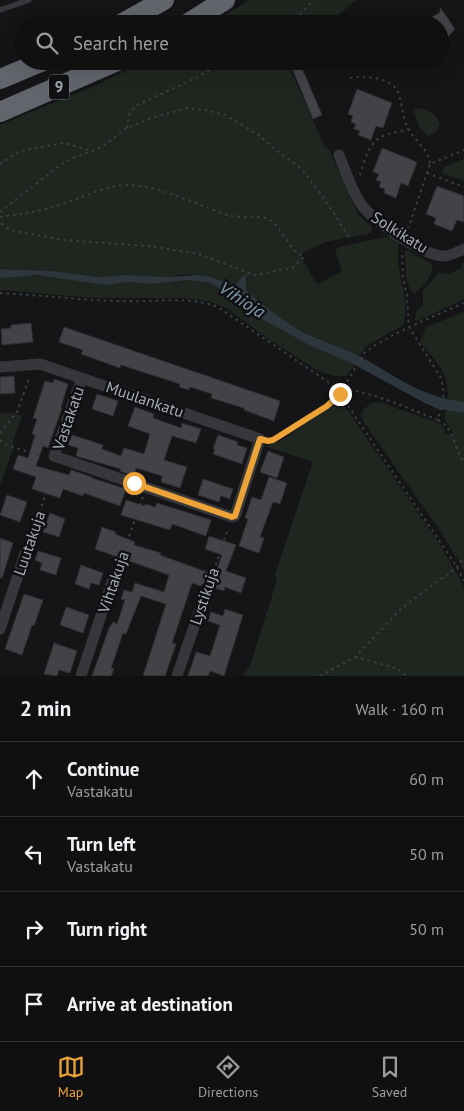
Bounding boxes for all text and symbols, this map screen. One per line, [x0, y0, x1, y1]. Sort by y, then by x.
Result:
search box [15, 15, 449, 70]
icon: search [33, 29, 61, 57]
text: Search here [73, 31, 169, 55]
road number: 9 [49, 74, 69, 100]
street label: Solkikatu [368, 207, 432, 257]
water label: Vihioja [215, 276, 270, 323]
street label: Muulankatu [103, 376, 187, 422]
route end [329, 383, 352, 406]
street label: Vastakatu [47, 384, 88, 453]
route start [123, 472, 146, 495]
street label: Luutakuja [9, 508, 49, 578]
street label: Vihtakuja [93, 548, 133, 616]
street label: Lystikuja [185, 565, 223, 627]
text: 2 min [20, 695, 71, 722]
text: Walk · 160 m [355, 699, 444, 719]
text: Continue [67, 757, 139, 781]
icon: ahead [20, 765, 48, 793]
text: 60 m [409, 769, 444, 789]
text: Vastakatu [67, 781, 133, 801]
text: Turn left [67, 832, 136, 856]
icon: left [20, 840, 48, 868]
text: 50 m [409, 844, 444, 864]
text: Vastakatu [67, 856, 133, 876]
icon: right [20, 915, 48, 943]
text: Turn right [67, 917, 147, 941]
text: 50 m [409, 919, 444, 939]
icon: arrive [20, 990, 48, 1018]
text: Arrive at destination [67, 992, 233, 1016]
tab: Map [57, 1053, 85, 1101]
tab: Directions [198, 1053, 258, 1101]
tab: Saved [372, 1053, 407, 1101]

